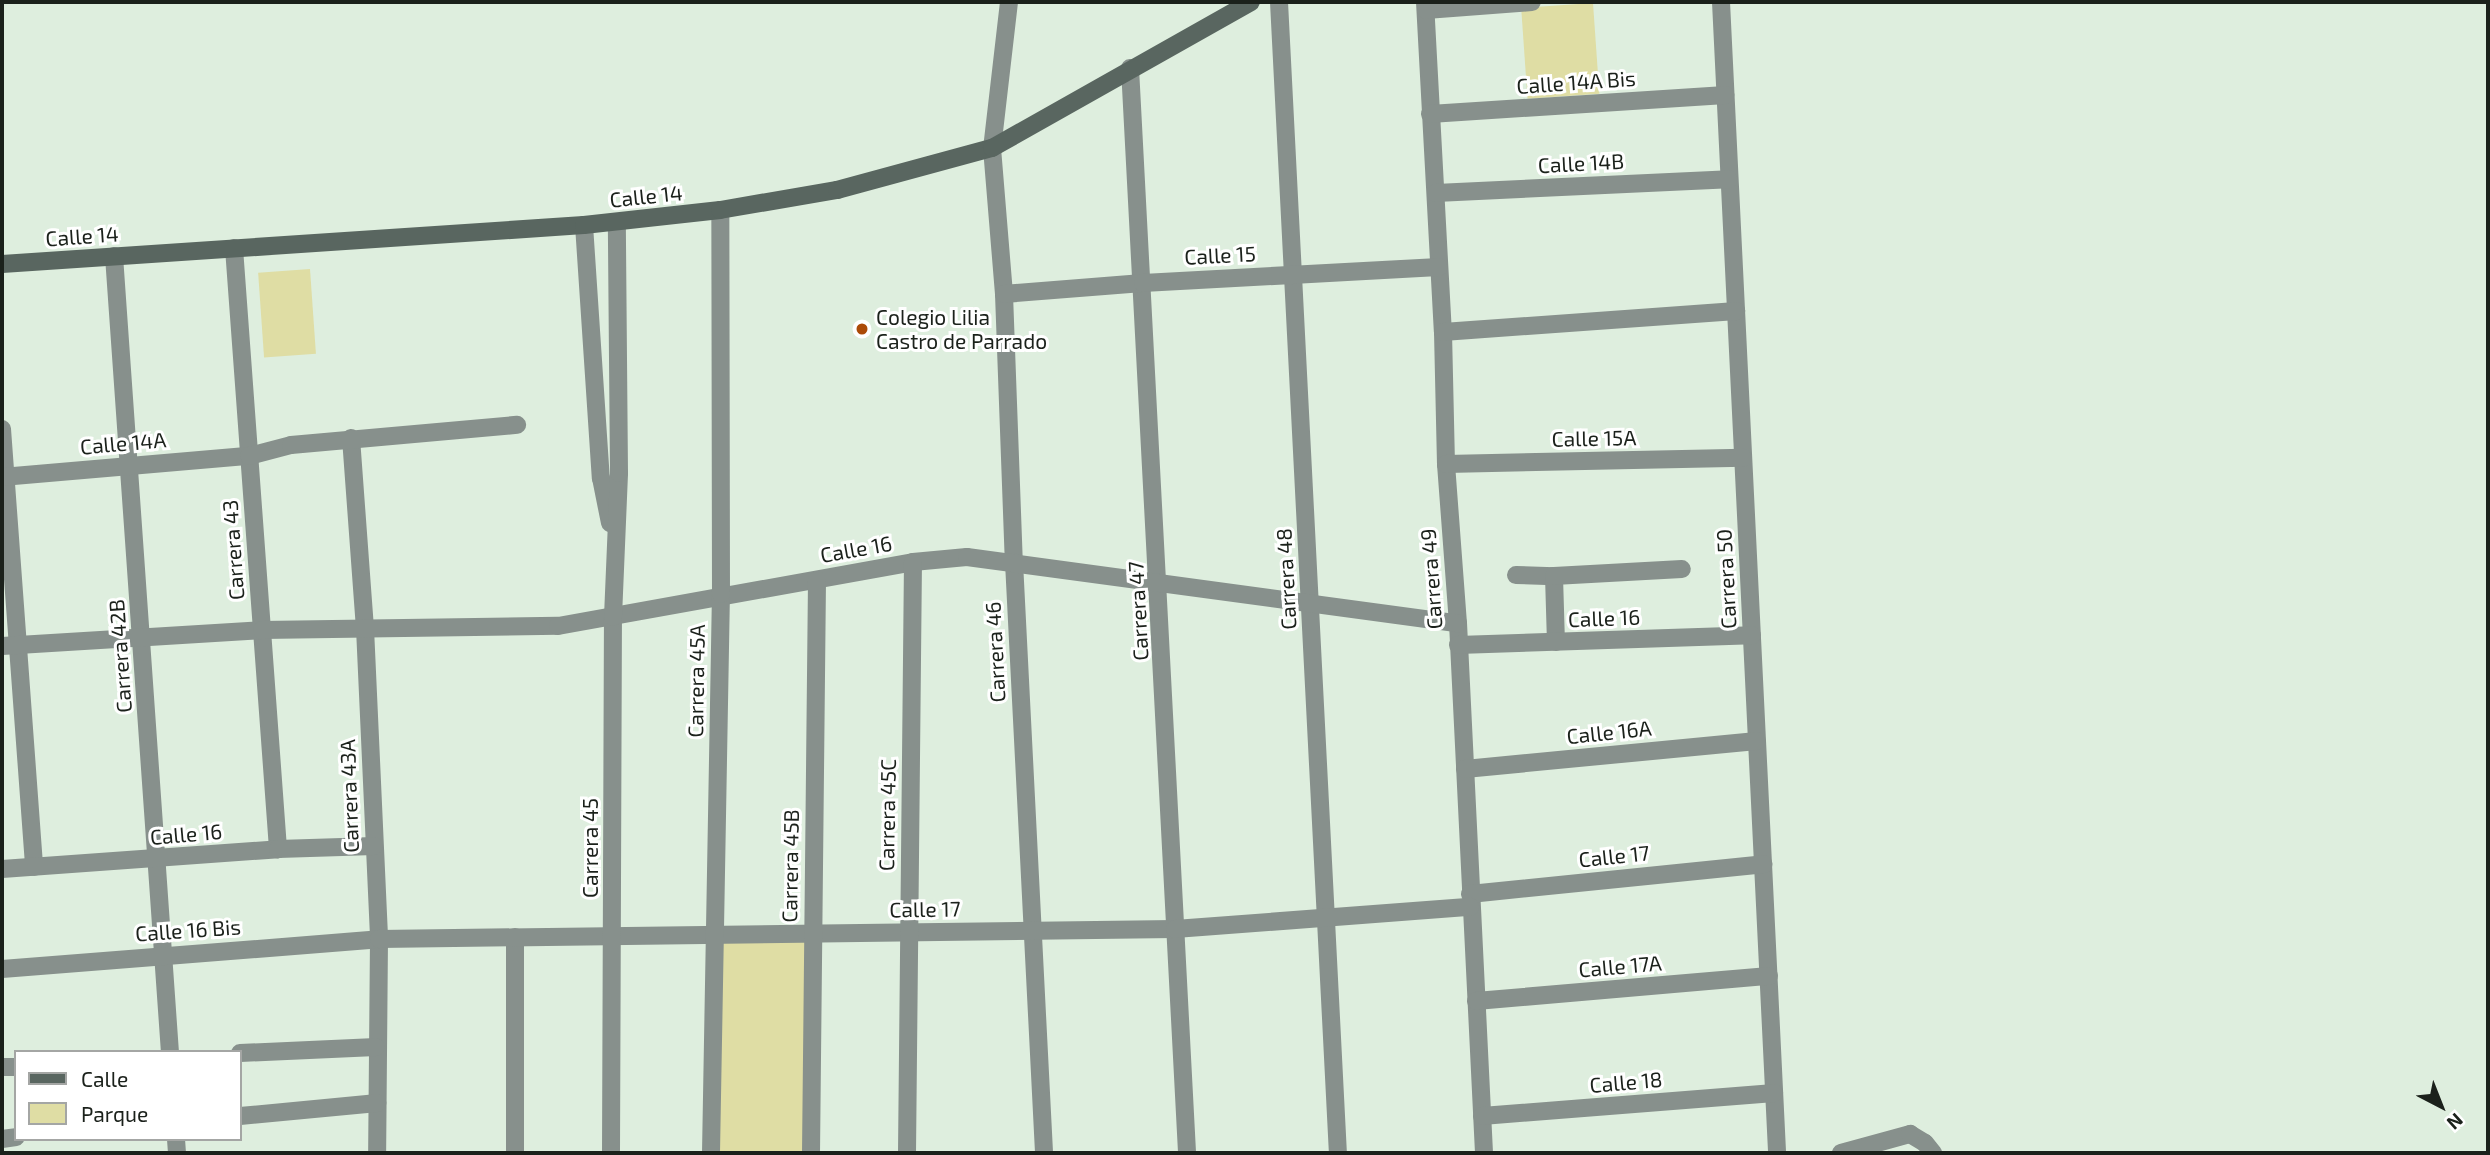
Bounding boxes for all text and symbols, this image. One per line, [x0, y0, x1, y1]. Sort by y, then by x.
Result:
street label: Calle 14A Bis [1515, 65, 1637, 99]
street label: Calle 14B [1537, 148, 1625, 178]
street label: Calle 14 [608, 180, 684, 212]
street label: Calle 14 [45, 221, 119, 251]
street label: Calle 15 [1184, 241, 1256, 269]
place label: Colegio Lilia Castro de Parrado [876, 304, 1047, 354]
marker: Colegio Lilia Castro de Parrado [854, 321, 870, 337]
street label: Calle 15A [1551, 425, 1637, 451]
street label: Calle 14A [79, 427, 167, 459]
street label: Carrera 43 [217, 499, 249, 601]
street label: Carrera 48 [1271, 528, 1301, 630]
street label: Carrera 49 [1415, 528, 1447, 630]
street label: Carrera 50 [1711, 528, 1741, 630]
street label: Calle 16 [818, 530, 894, 568]
street label: Carrera 47 [1123, 561, 1153, 661]
street label: Carrera 42B [103, 598, 137, 714]
street label: Carrera 46 [980, 601, 1010, 703]
street label: Calle 16 [1567, 604, 1641, 632]
street label: Carrera 45A [682, 624, 710, 738]
street label: Calle 16A [1565, 715, 1653, 749]
street label: Carrera 43A [334, 739, 364, 853]
street label: Carrera 45C [873, 759, 901, 871]
street label: Carrera 45 [577, 798, 603, 898]
street label: Carrera 45B [776, 809, 804, 923]
street label: Calle 16 [149, 818, 223, 850]
street label: Calle 17 [1577, 840, 1651, 872]
street label: Calle 17 [889, 896, 961, 922]
street label: Calle 16 Bis [134, 914, 242, 946]
street label: Calle 17A [1577, 950, 1663, 982]
legend [14, 1050, 242, 1141]
text: Calle [81, 1066, 128, 1091]
street label: Calle 18 [1589, 1066, 1663, 1098]
north arrow [2406, 1071, 2476, 1141]
text: Parque [81, 1101, 148, 1126]
text: N [2443, 1109, 2468, 1135]

